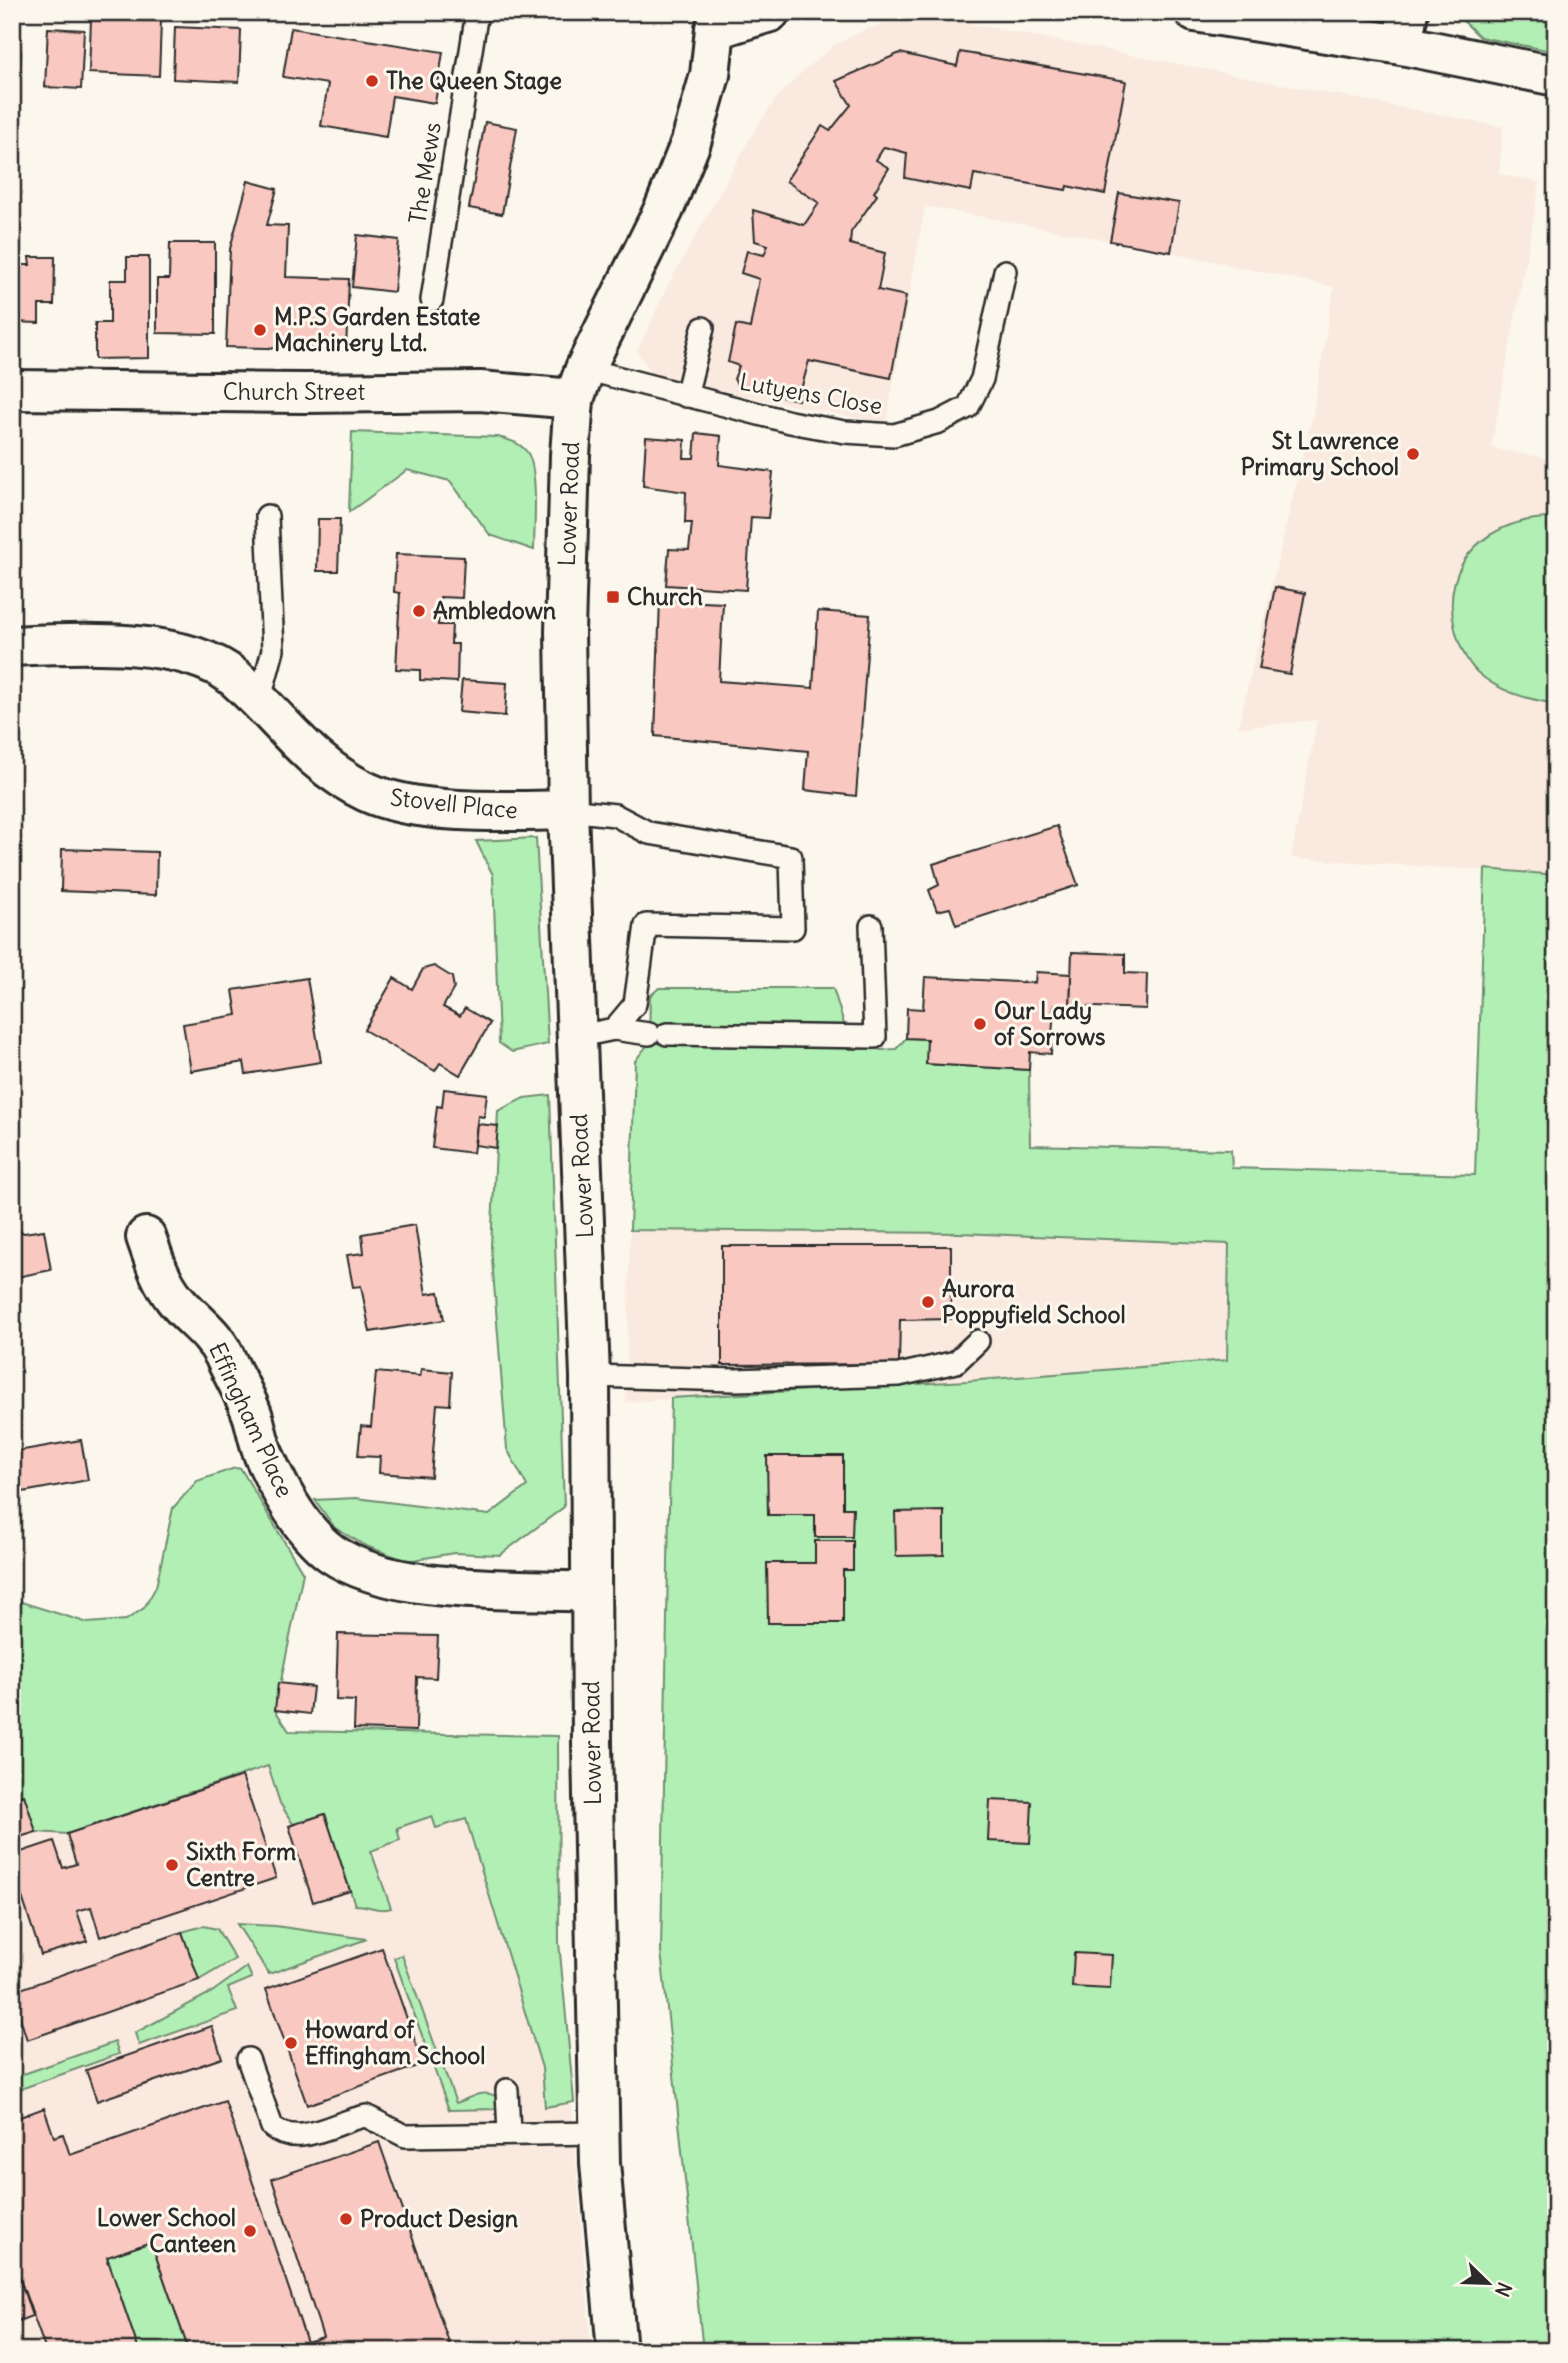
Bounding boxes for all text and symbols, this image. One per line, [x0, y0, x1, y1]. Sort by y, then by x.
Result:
place label: The Queen Stage [386, 66, 562, 95]
marker: The Queen Stage [364, 73, 380, 89]
street label: The Mews [402, 120, 447, 226]
place label: M.P.S Garden Estate Machinery Ltd. [274, 302, 480, 357]
marker: M.P.S Garden Estate Machinery Ltd. [252, 322, 268, 338]
street label: Lutyens Close [738, 367, 885, 420]
street label: Church Street [223, 377, 366, 406]
place label: St Lawrence Primary School [1241, 426, 1399, 481]
street label: Lower Road [552, 441, 585, 567]
marker: St Lawrence Primary School [1405, 446, 1421, 462]
place label: Church [627, 582, 703, 611]
marker: Church [605, 589, 621, 605]
place label: Ambledown [433, 596, 556, 625]
marker: Ambledown [411, 603, 427, 619]
street label: Stovell Place [389, 782, 519, 825]
place label: Our Lady of Sorrows [994, 996, 1106, 1051]
marker: Our Lady of Sorrows [972, 1016, 988, 1032]
street label: Lower Road [564, 1113, 599, 1239]
place label: Aurora Poppyfield School [942, 1274, 1126, 1329]
marker: Aurora Poppyfield School [920, 1294, 936, 1310]
street label: Effingham Place [203, 1338, 300, 1502]
street label: Lower Road [576, 1681, 607, 1805]
place label: Sixth Form Centre [186, 1837, 296, 1892]
marker: Sixth Form Centre [164, 1857, 180, 1873]
place label: Howard of Effingham School [305, 2015, 485, 2070]
marker: Howard of Effingham School [283, 2035, 299, 2051]
place label: Lower School Canteen [97, 2203, 236, 2258]
place label: Product Design [360, 2204, 518, 2233]
marker: Product Design [338, 2211, 354, 2227]
marker: Lower School Canteen [242, 2223, 258, 2239]
north arrow [1452, 2248, 1522, 2318]
text: N [1490, 2279, 1517, 2300]

